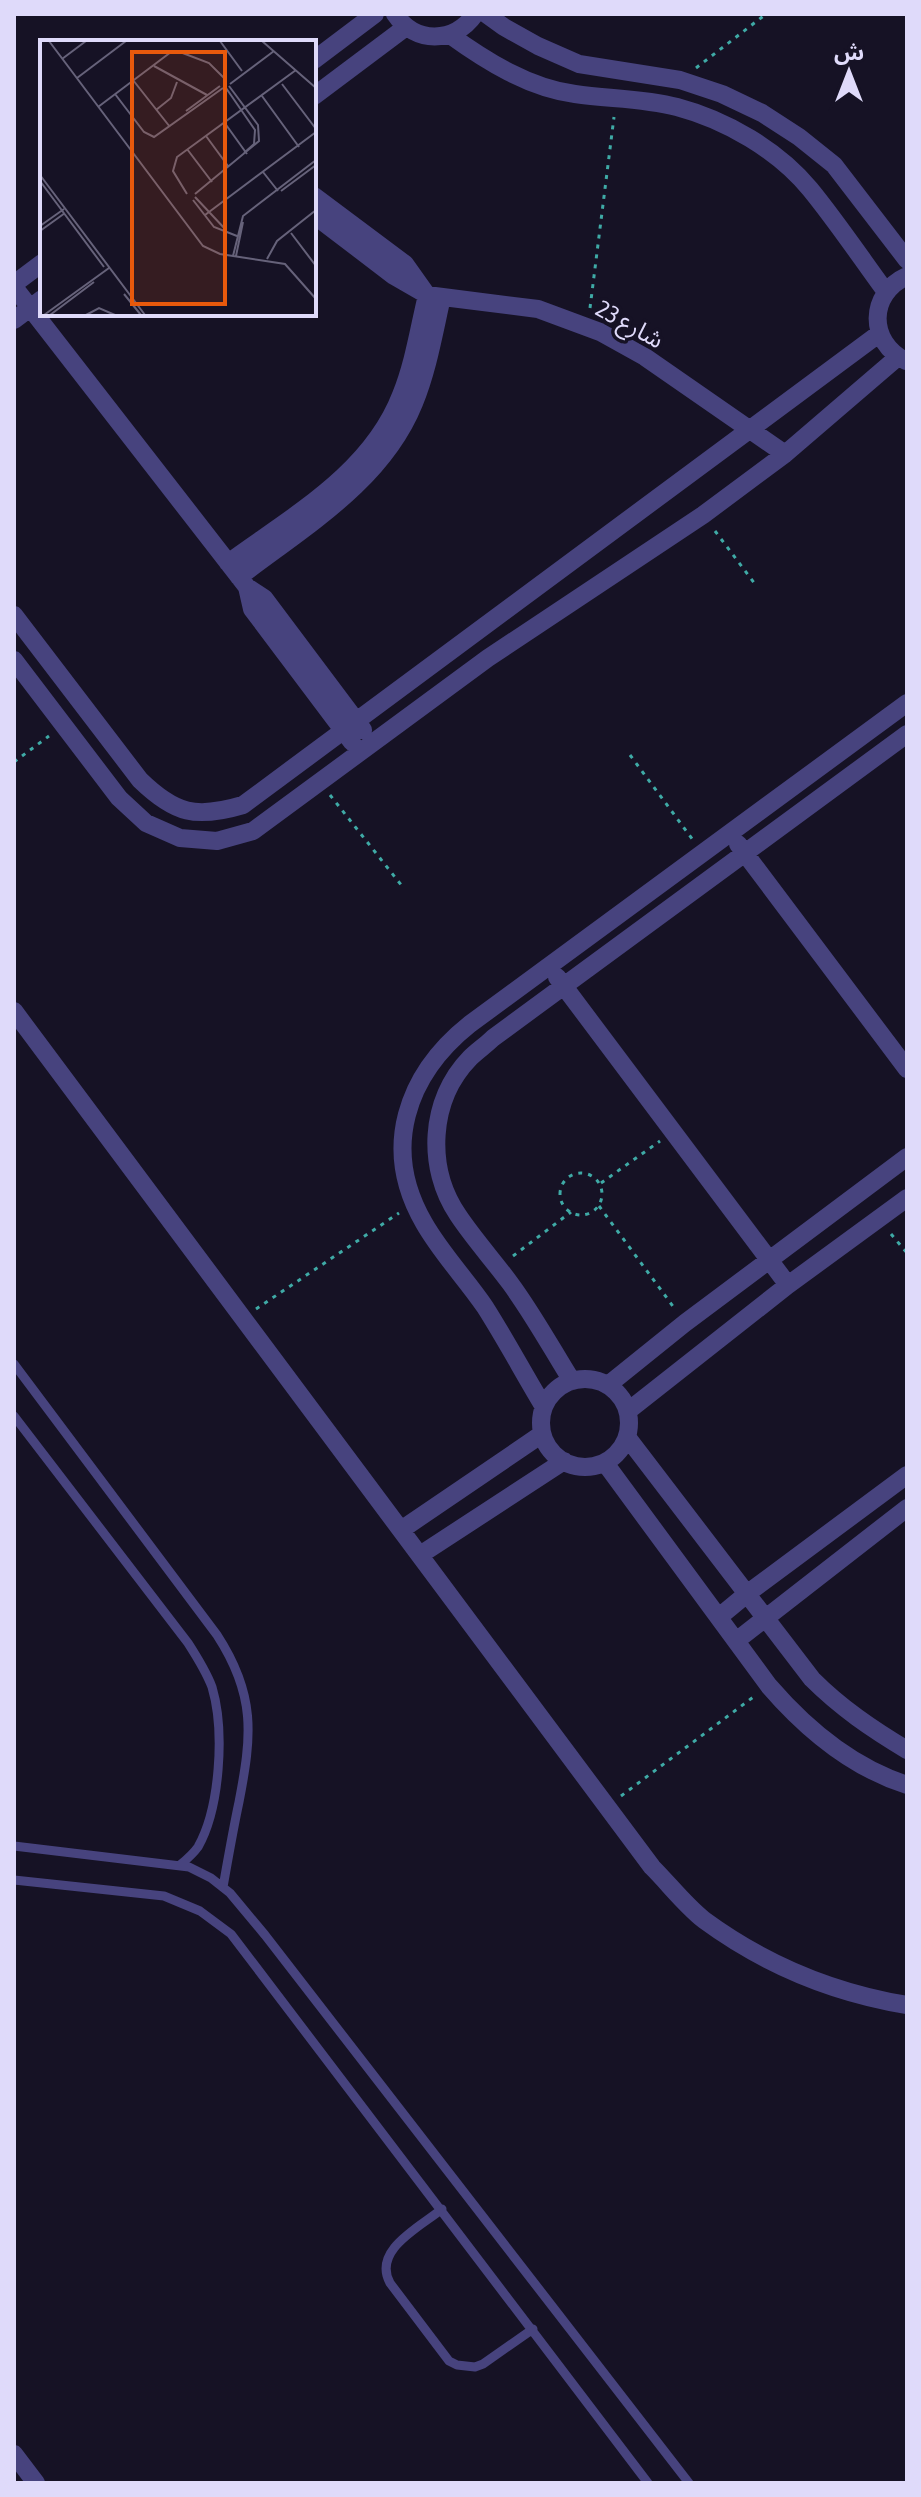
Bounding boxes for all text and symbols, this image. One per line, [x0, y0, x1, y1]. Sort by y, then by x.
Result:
north arrow [809, 32, 889, 112]
text: ش [834, 39, 864, 65]
inset map [40, 40, 316, 316]
street label: شارع 23 [590, 295, 668, 357]

